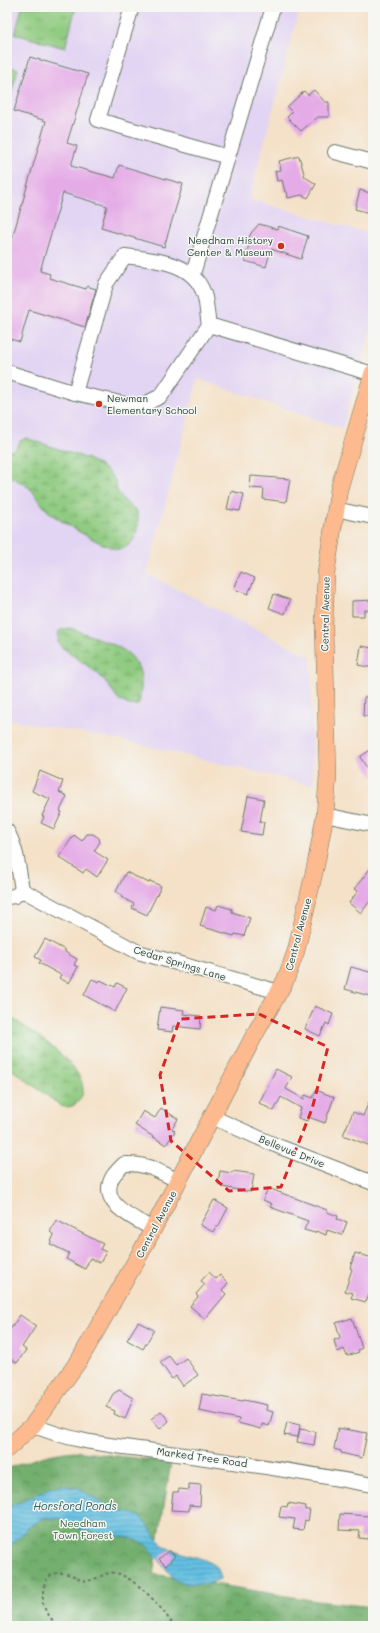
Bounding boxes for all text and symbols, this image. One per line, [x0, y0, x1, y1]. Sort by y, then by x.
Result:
place label: Needham History Center & Museum [187, 233, 273, 259]
marker: Needham History Center & Museum [276, 241, 286, 251]
place label: Newman Elementary School [107, 391, 197, 417]
marker: Newman Elementary School [94, 399, 104, 409]
street label: Central Avenue [317, 576, 333, 652]
street label: Central Avenue [282, 896, 314, 972]
street label: Cedar Springs Lane [132, 942, 228, 984]
street label: Bellevue Drive [257, 1131, 327, 1171]
street label: Central Avenue [132, 1188, 180, 1260]
street label: Marked Tree Road [156, 1444, 248, 1470]
water label: Horsford Ponds [33, 1498, 117, 1513]
park label: Needham Town Forest [53, 1516, 113, 1542]

